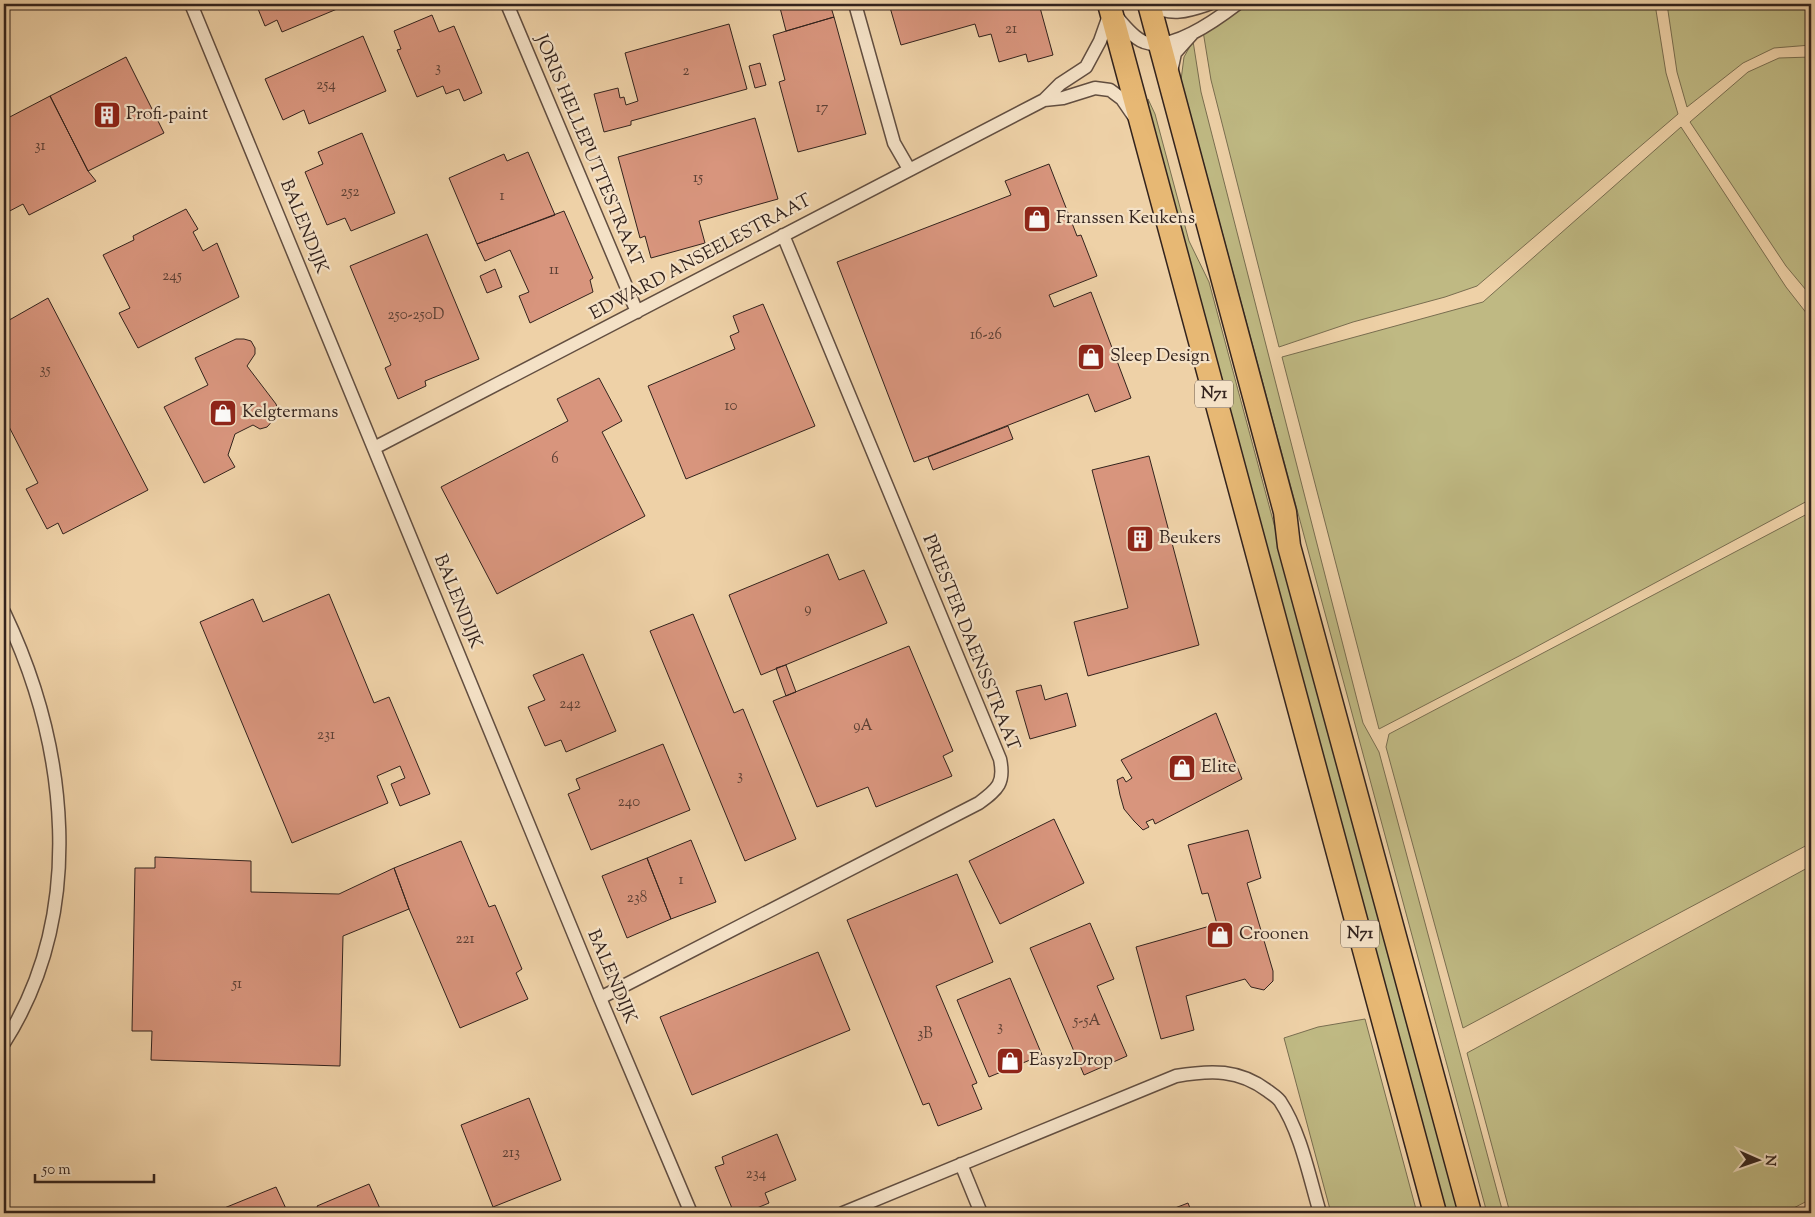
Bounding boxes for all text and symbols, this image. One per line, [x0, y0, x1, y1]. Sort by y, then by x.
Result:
house number: 21 [1005, 19, 1017, 40]
street label: JORIS HELLEPUTTESTRAAT [527, 30, 649, 271]
house number: 3 [435, 58, 441, 79]
house number: 2 [682, 61, 690, 82]
house number: 254 [316, 75, 336, 96]
house number: 17 [816, 98, 829, 119]
building icon: Profi-paint [92, 100, 122, 130]
place label: Profi-paint [126, 102, 208, 128]
house number: 31 [34, 136, 46, 157]
house number: 15 [693, 168, 703, 189]
street label: BALENDIJK [272, 176, 334, 278]
house number: 252 [340, 182, 360, 203]
house number: 1 [499, 186, 505, 207]
street label: EDWARD ANSEELESTRAAT [586, 188, 817, 328]
shop icon: Franssen Keukens [1022, 204, 1052, 234]
place label: Franssen Keukens [1056, 206, 1195, 232]
house number: 11 [549, 260, 559, 281]
house number: 245 [162, 266, 182, 287]
house number: 250-250D [387, 305, 445, 326]
house number: 16-26 [970, 325, 1002, 346]
shop icon: Sleep Design [1076, 342, 1106, 372]
place label: Sleep Design [1110, 344, 1211, 370]
house number: 35 [39, 360, 51, 381]
road number: N71 [1195, 380, 1233, 408]
house number: 10 [725, 396, 738, 417]
shop icon: Kelgtermans [208, 398, 238, 428]
place label: Kelgtermans [242, 400, 338, 426]
house number: 6 [551, 449, 559, 470]
building icon: Beukers [1125, 524, 1155, 554]
place label: Beukers [1159, 526, 1221, 552]
street label: PRIESTER DAENSSTRAAT [915, 531, 1026, 755]
street label: BALENDIJK [426, 551, 488, 653]
house number: 9 [804, 599, 812, 620]
house number: 242 [559, 694, 581, 715]
house number: 9A [853, 716, 873, 737]
house number: 231 [317, 725, 335, 746]
shop icon: Elite [1167, 753, 1197, 783]
place label: Elite [1201, 755, 1236, 781]
house number: 3 [737, 766, 743, 787]
house number: 240 [618, 792, 640, 813]
house number: 1 [678, 870, 684, 891]
house number: 238 [627, 888, 647, 909]
shop icon: Croonen [1205, 920, 1235, 950]
road number: N71 [1341, 921, 1379, 948]
place label: Croonen [1239, 922, 1310, 948]
street label: BALENDIJK [580, 926, 642, 1028]
house number: 221 [455, 929, 475, 950]
house number: 51 [231, 974, 242, 995]
house number: 5-5A [1072, 1011, 1101, 1032]
house number: 3 [997, 1017, 1003, 1038]
house number: 3B [917, 1024, 933, 1045]
shop icon: Easy2Drop [995, 1046, 1025, 1076]
place label: Easy2Drop [1029, 1048, 1113, 1074]
north arrow [1732, 1134, 1782, 1184]
house number: 213 [502, 1143, 520, 1164]
scale bar [35, 1152, 154, 1184]
text: N [1759, 1154, 1779, 1166]
text: 50 m [41, 1160, 71, 1181]
house number: 234 [746, 1164, 767, 1185]

